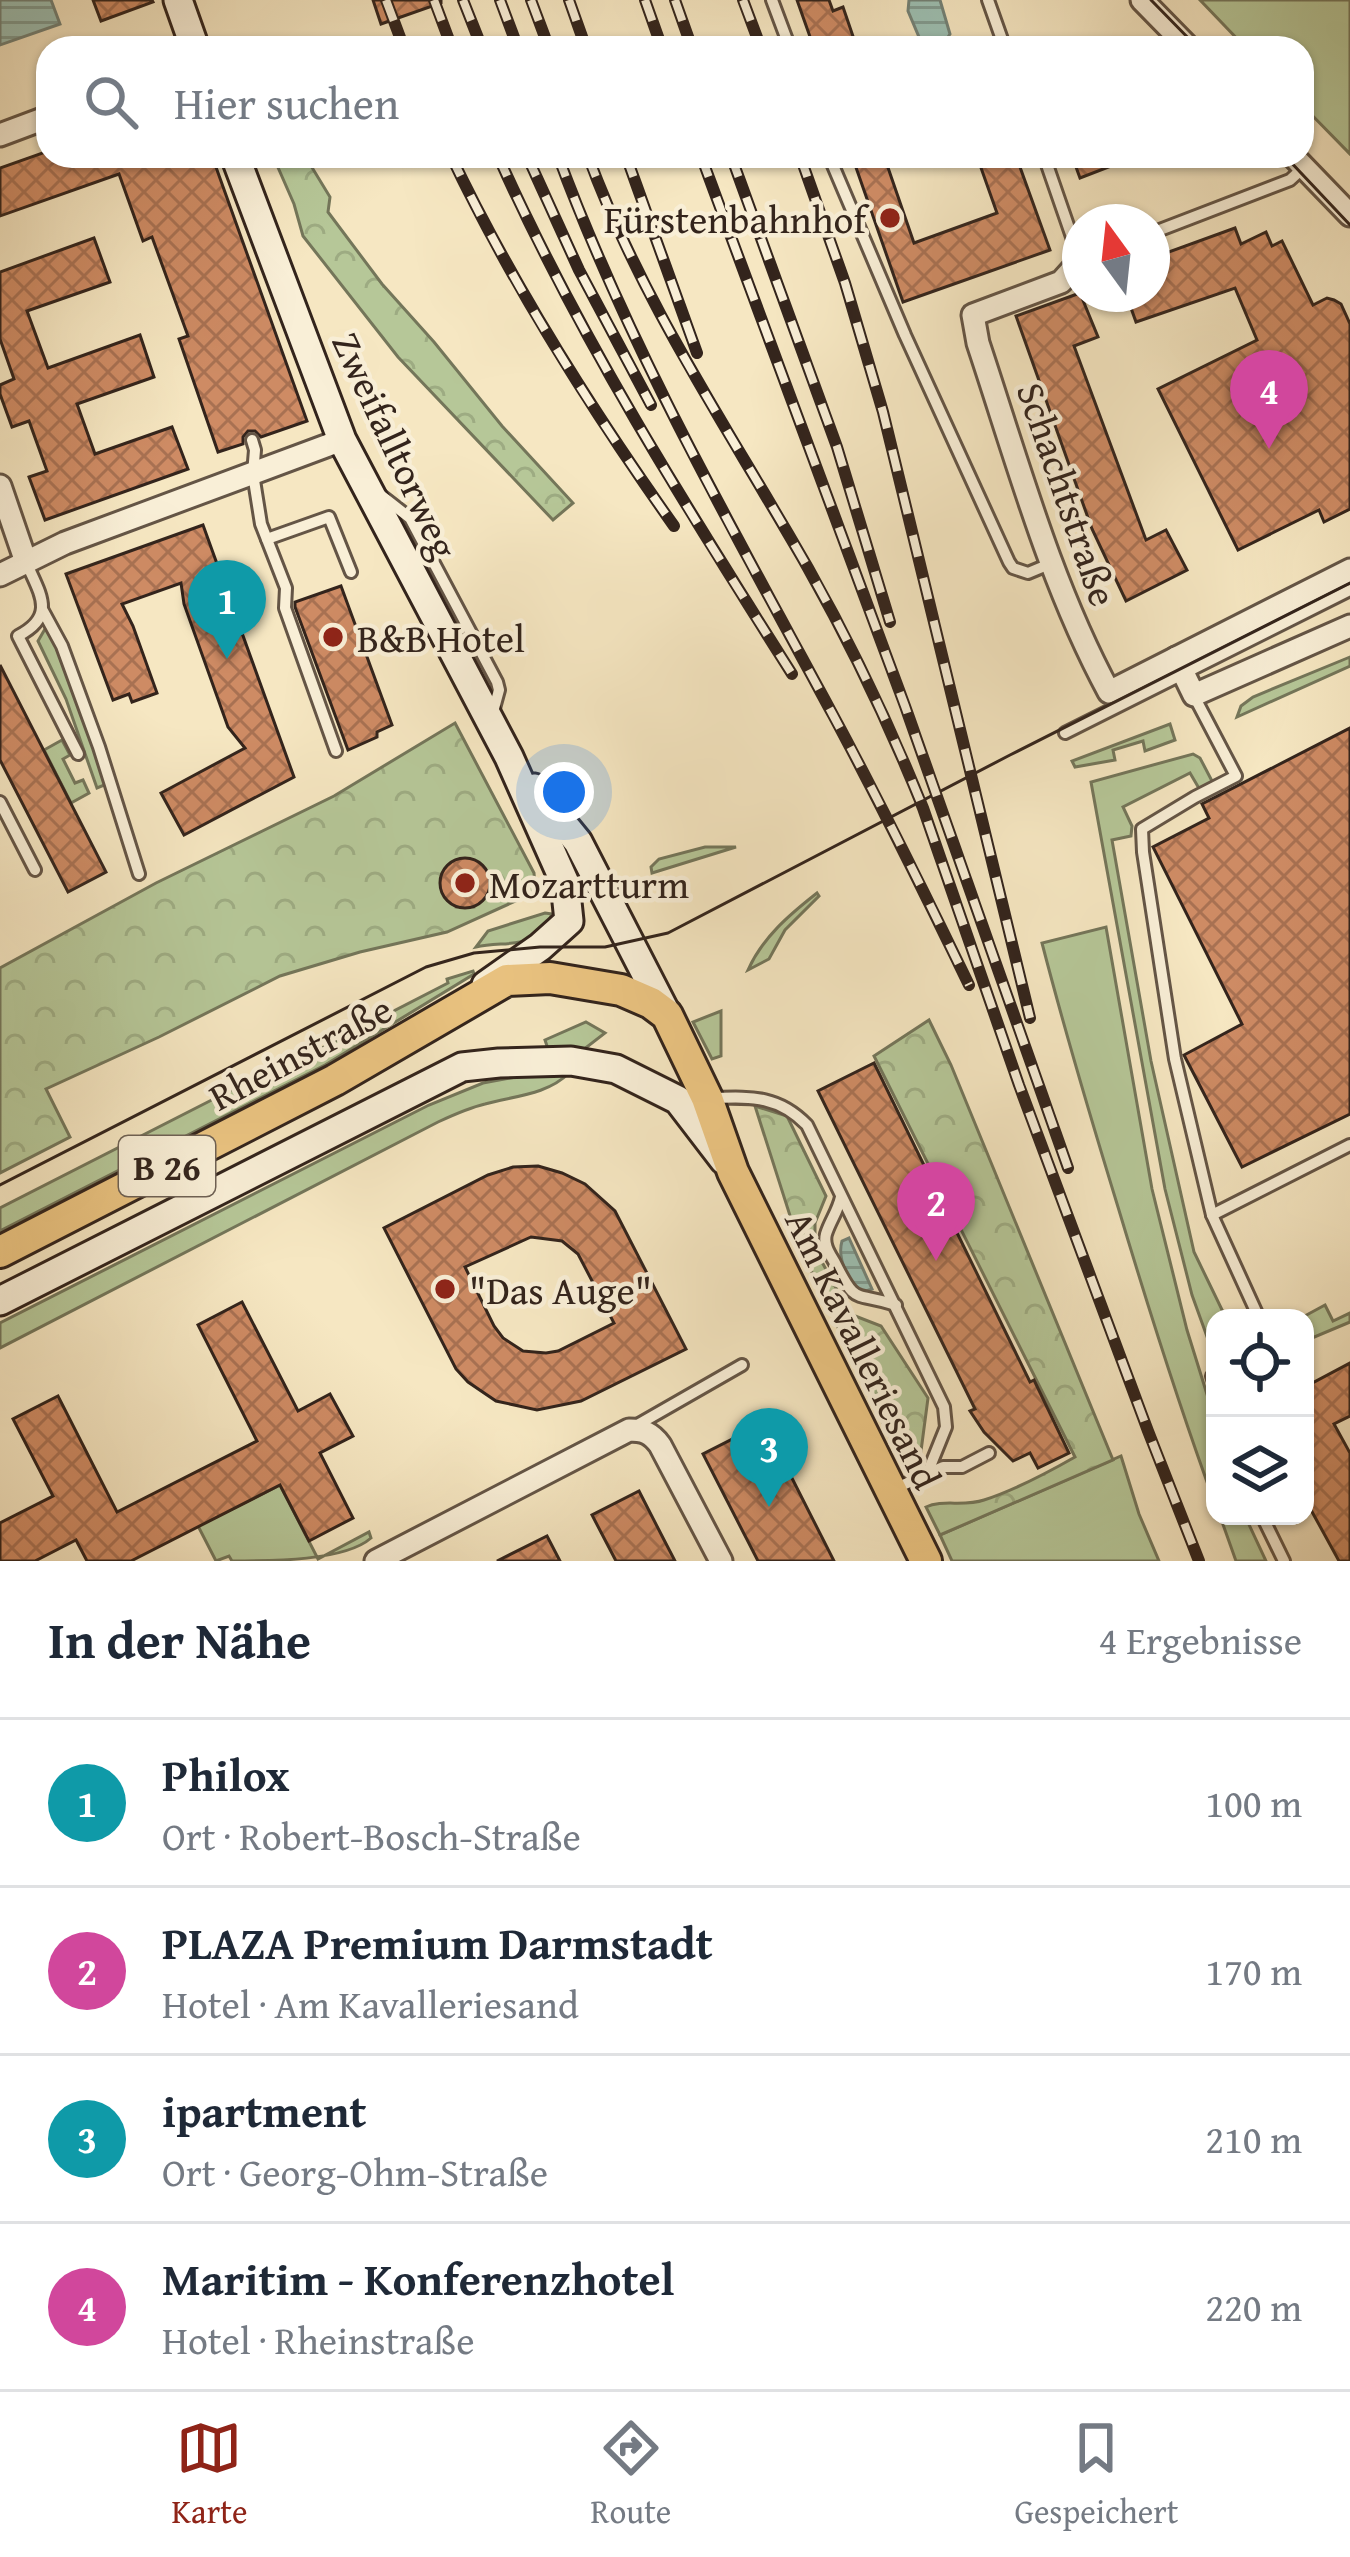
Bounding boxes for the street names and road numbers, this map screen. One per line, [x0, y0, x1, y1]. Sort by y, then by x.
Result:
street label: Zweifalltorweg [319, 322, 474, 568]
street label: Schachtstraße [1003, 375, 1133, 613]
street label: Rheinstraße [198, 980, 402, 1124]
road number: B 26 [119, 1136, 215, 1196]
street label: Am Kavalleriesand [772, 1200, 956, 1498]

